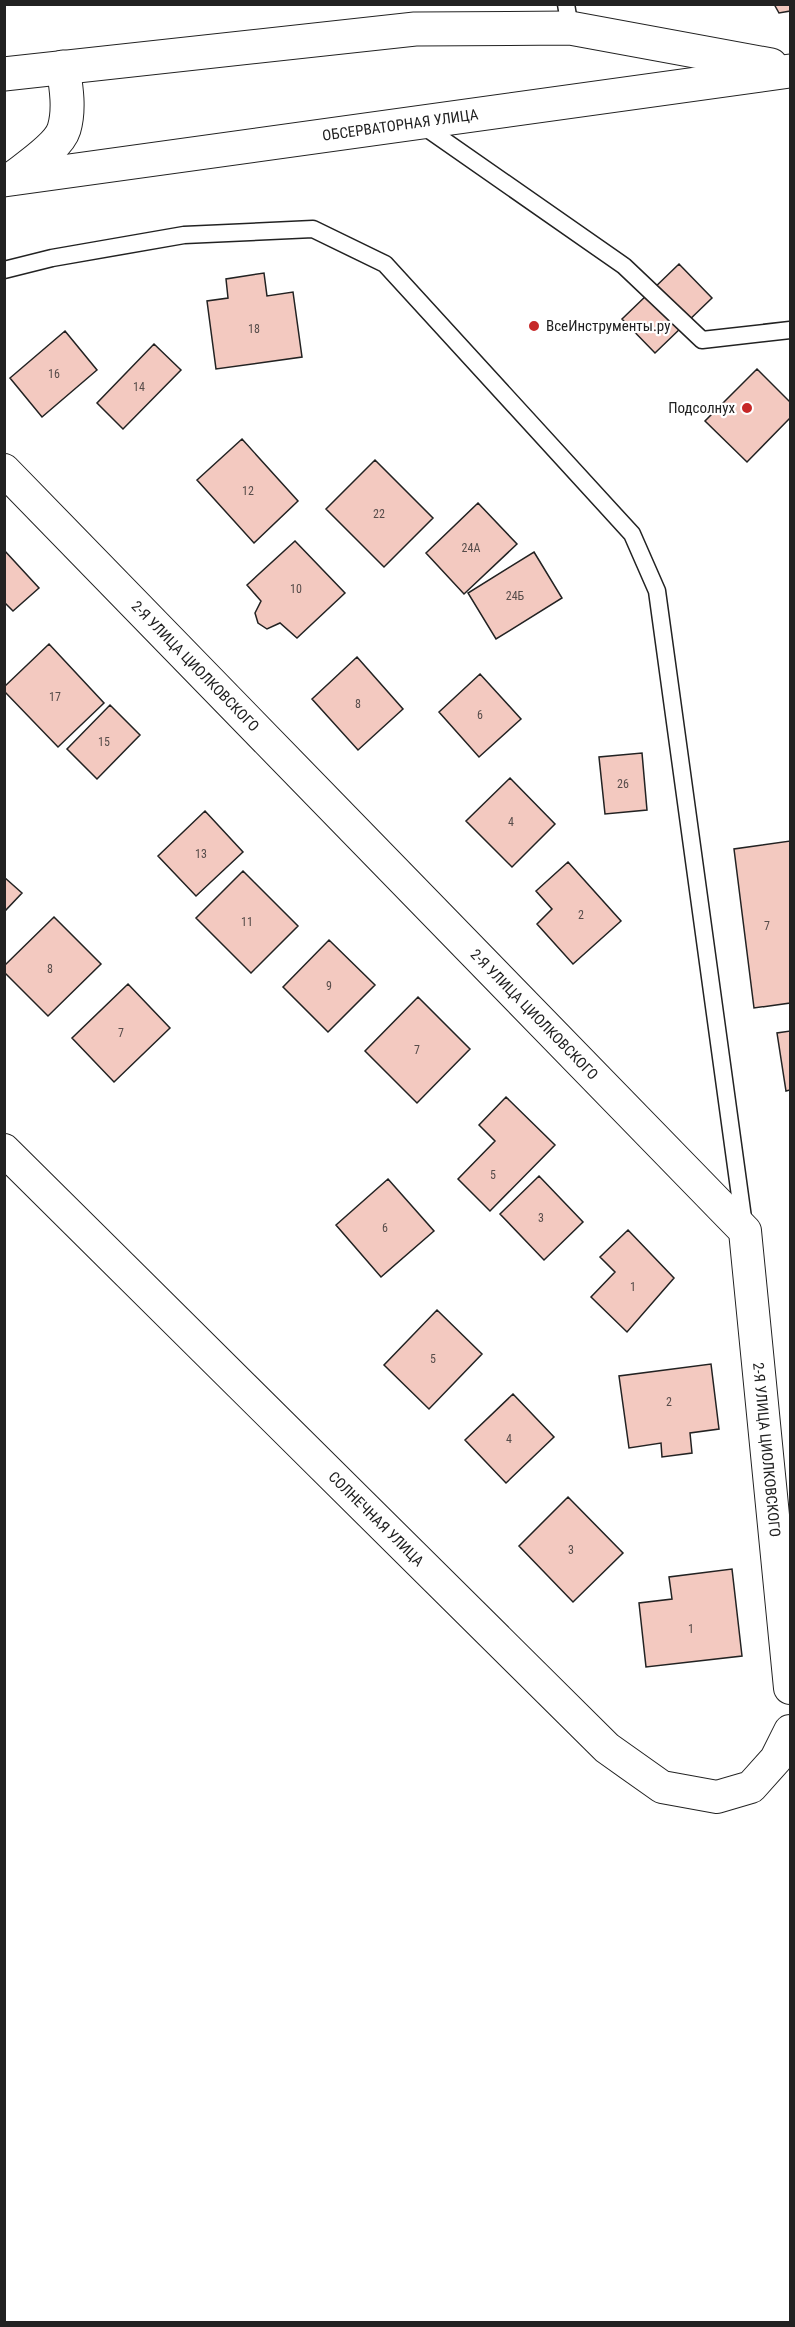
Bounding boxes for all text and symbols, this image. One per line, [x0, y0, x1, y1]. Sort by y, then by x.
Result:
street label: ОБСЕРВАТОРНАЯ УЛИЦА [321, 105, 480, 145]
place label: ВсеИнструменты.ру [546, 317, 670, 335]
marker: ВсеИнструменты.ру [527, 319, 541, 333]
house number: 18 [248, 322, 260, 336]
house number: 16 [48, 367, 60, 381]
house number: 14 [133, 380, 145, 394]
place label: Подсолнух [668, 399, 735, 417]
marker: Подсолнух [740, 401, 754, 415]
house number: 12 [242, 484, 254, 498]
house number: 22 [373, 507, 385, 521]
house number: 24А [462, 541, 480, 555]
house number: 10 [290, 582, 302, 596]
house number: 24Б [506, 589, 525, 603]
street label: 2-Я УЛИЦА ЦИОЛКОВСКОГО [128, 597, 263, 735]
house number: 17 [49, 690, 61, 704]
house number: 8 [355, 697, 361, 711]
house number: 6 [477, 708, 483, 722]
house number: 15 [98, 735, 110, 749]
house number: 26 [617, 777, 629, 791]
house number: 4 [508, 815, 514, 829]
house number: 13 [195, 847, 207, 861]
house number: 2 [578, 908, 584, 922]
house number: 11 [241, 915, 253, 929]
house number: 7 [764, 919, 770, 933]
street label: 2-Я УЛИЦА ЦИОЛКОВСКОГО [467, 945, 602, 1084]
house number: 8 [47, 962, 53, 976]
house number: 9 [326, 979, 332, 993]
house number: 7 [118, 1026, 124, 1040]
house number: 7 [414, 1043, 420, 1057]
house number: 5 [490, 1168, 496, 1182]
house number: 3 [538, 1211, 544, 1225]
house number: 6 [382, 1221, 388, 1235]
house number: 1 [630, 1280, 636, 1294]
house number: 5 [430, 1352, 436, 1366]
street label: 2-Я УЛИЦА ЦИОЛКОВСКОГО [749, 1362, 784, 1538]
house number: 2 [666, 1395, 672, 1409]
house number: 4 [506, 1432, 512, 1446]
street label: СОЛНЕЧНАЯ УЛИЦА [325, 1468, 428, 1570]
house number: 3 [568, 1543, 574, 1557]
house number: 1 [688, 1622, 694, 1636]

